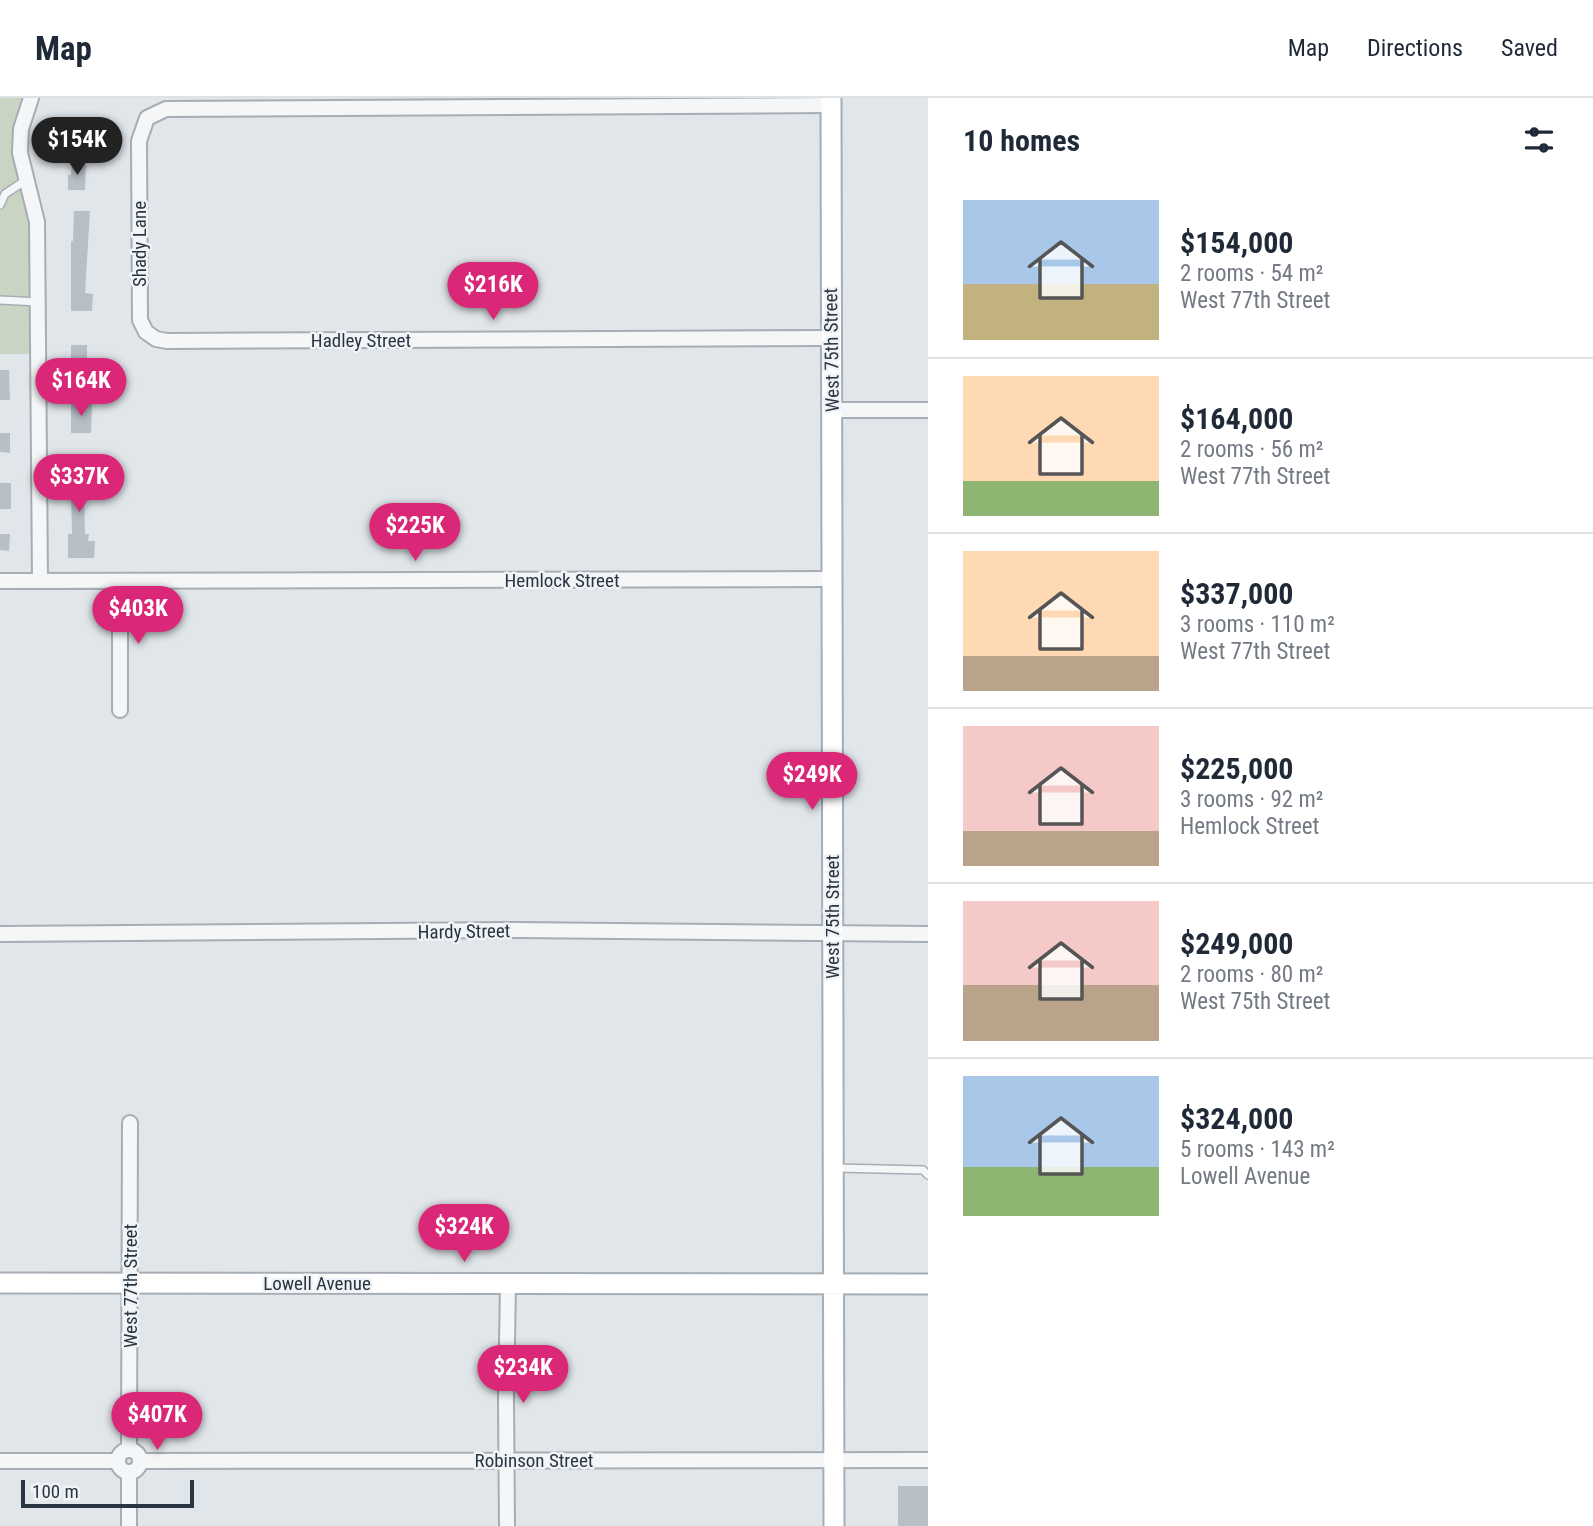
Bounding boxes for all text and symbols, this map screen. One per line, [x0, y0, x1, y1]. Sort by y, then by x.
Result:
text: Map [35, 29, 92, 68]
text: Map [1288, 34, 1329, 62]
text: Directions [1367, 34, 1463, 62]
text: Saved [1501, 34, 1558, 62]
pin: $154K [28, 118, 126, 177]
icon: filters [1520, 121, 1558, 159]
text: 10 homes [963, 123, 1080, 158]
text: $154K [47, 126, 107, 153]
street label: Shady Lane [128, 201, 151, 287]
text: $154,000 [1180, 225, 1293, 260]
icon: home [1019, 228, 1103, 312]
text: 2 rooms · 54 m² [1180, 260, 1323, 287]
pin: $216K [444, 262, 542, 322]
text: $216K [463, 271, 523, 298]
text: West 77th Street [1180, 287, 1330, 314]
street label: West 75th Street [819, 288, 844, 412]
street label: Hadley Street [311, 329, 411, 352]
pin: $164K [32, 358, 130, 418]
text: $164K [51, 367, 111, 394]
text: $164,000 [1180, 401, 1293, 436]
icon: home [1019, 404, 1103, 488]
text: 2 rooms · 56 m² [1180, 436, 1323, 463]
pin: $337K [30, 454, 128, 514]
text: $337K [49, 463, 109, 490]
text: West 77th Street [1180, 463, 1330, 490]
pin: $225K [366, 504, 464, 563]
text: $225K [385, 512, 445, 539]
street label: Hemlock Street [504, 569, 620, 592]
text: $337,000 [1180, 576, 1293, 611]
icon: home [1019, 579, 1103, 663]
pin: $403K [89, 587, 187, 646]
text: $403K [108, 595, 168, 622]
text: 3 rooms · 110 m² [1180, 611, 1335, 638]
text: West 77th Street [1180, 638, 1330, 665]
text: $225,000 [1180, 751, 1293, 786]
pin: $249K [763, 752, 861, 812]
icon: home [1019, 754, 1103, 838]
text: $249K [782, 761, 842, 788]
text: 3 rooms · 92 m² [1180, 786, 1323, 813]
text: Hemlock Street [1180, 813, 1319, 840]
street label: West 75th Street [821, 855, 844, 979]
street label: Hardy Street [417, 919, 511, 944]
text: $249,000 [1180, 926, 1293, 961]
icon: home [1019, 929, 1103, 1013]
text: 2 rooms · 80 m² [1180, 961, 1323, 988]
text: West 75th Street [1180, 988, 1330, 1015]
text: $324,000 [1180, 1101, 1293, 1136]
icon: home [1019, 1104, 1103, 1188]
text: 5 rooms · 143 m² [1180, 1136, 1335, 1163]
text: Lowell Avenue [1180, 1163, 1310, 1190]
pin: $324K [415, 1204, 513, 1264]
text: $324K [434, 1213, 494, 1240]
street label: West 77th Street [119, 1224, 142, 1348]
street label: Lowell Avenue [263, 1272, 371, 1295]
pin: $234K [474, 1346, 572, 1405]
text: $234K [493, 1354, 553, 1381]
pin: $407K [108, 1392, 206, 1452]
text: $407K [127, 1401, 187, 1428]
street label: Robinson Street [475, 1449, 593, 1472]
scale bar [21, 1477, 194, 1509]
text: 100 m [32, 1480, 79, 1503]

